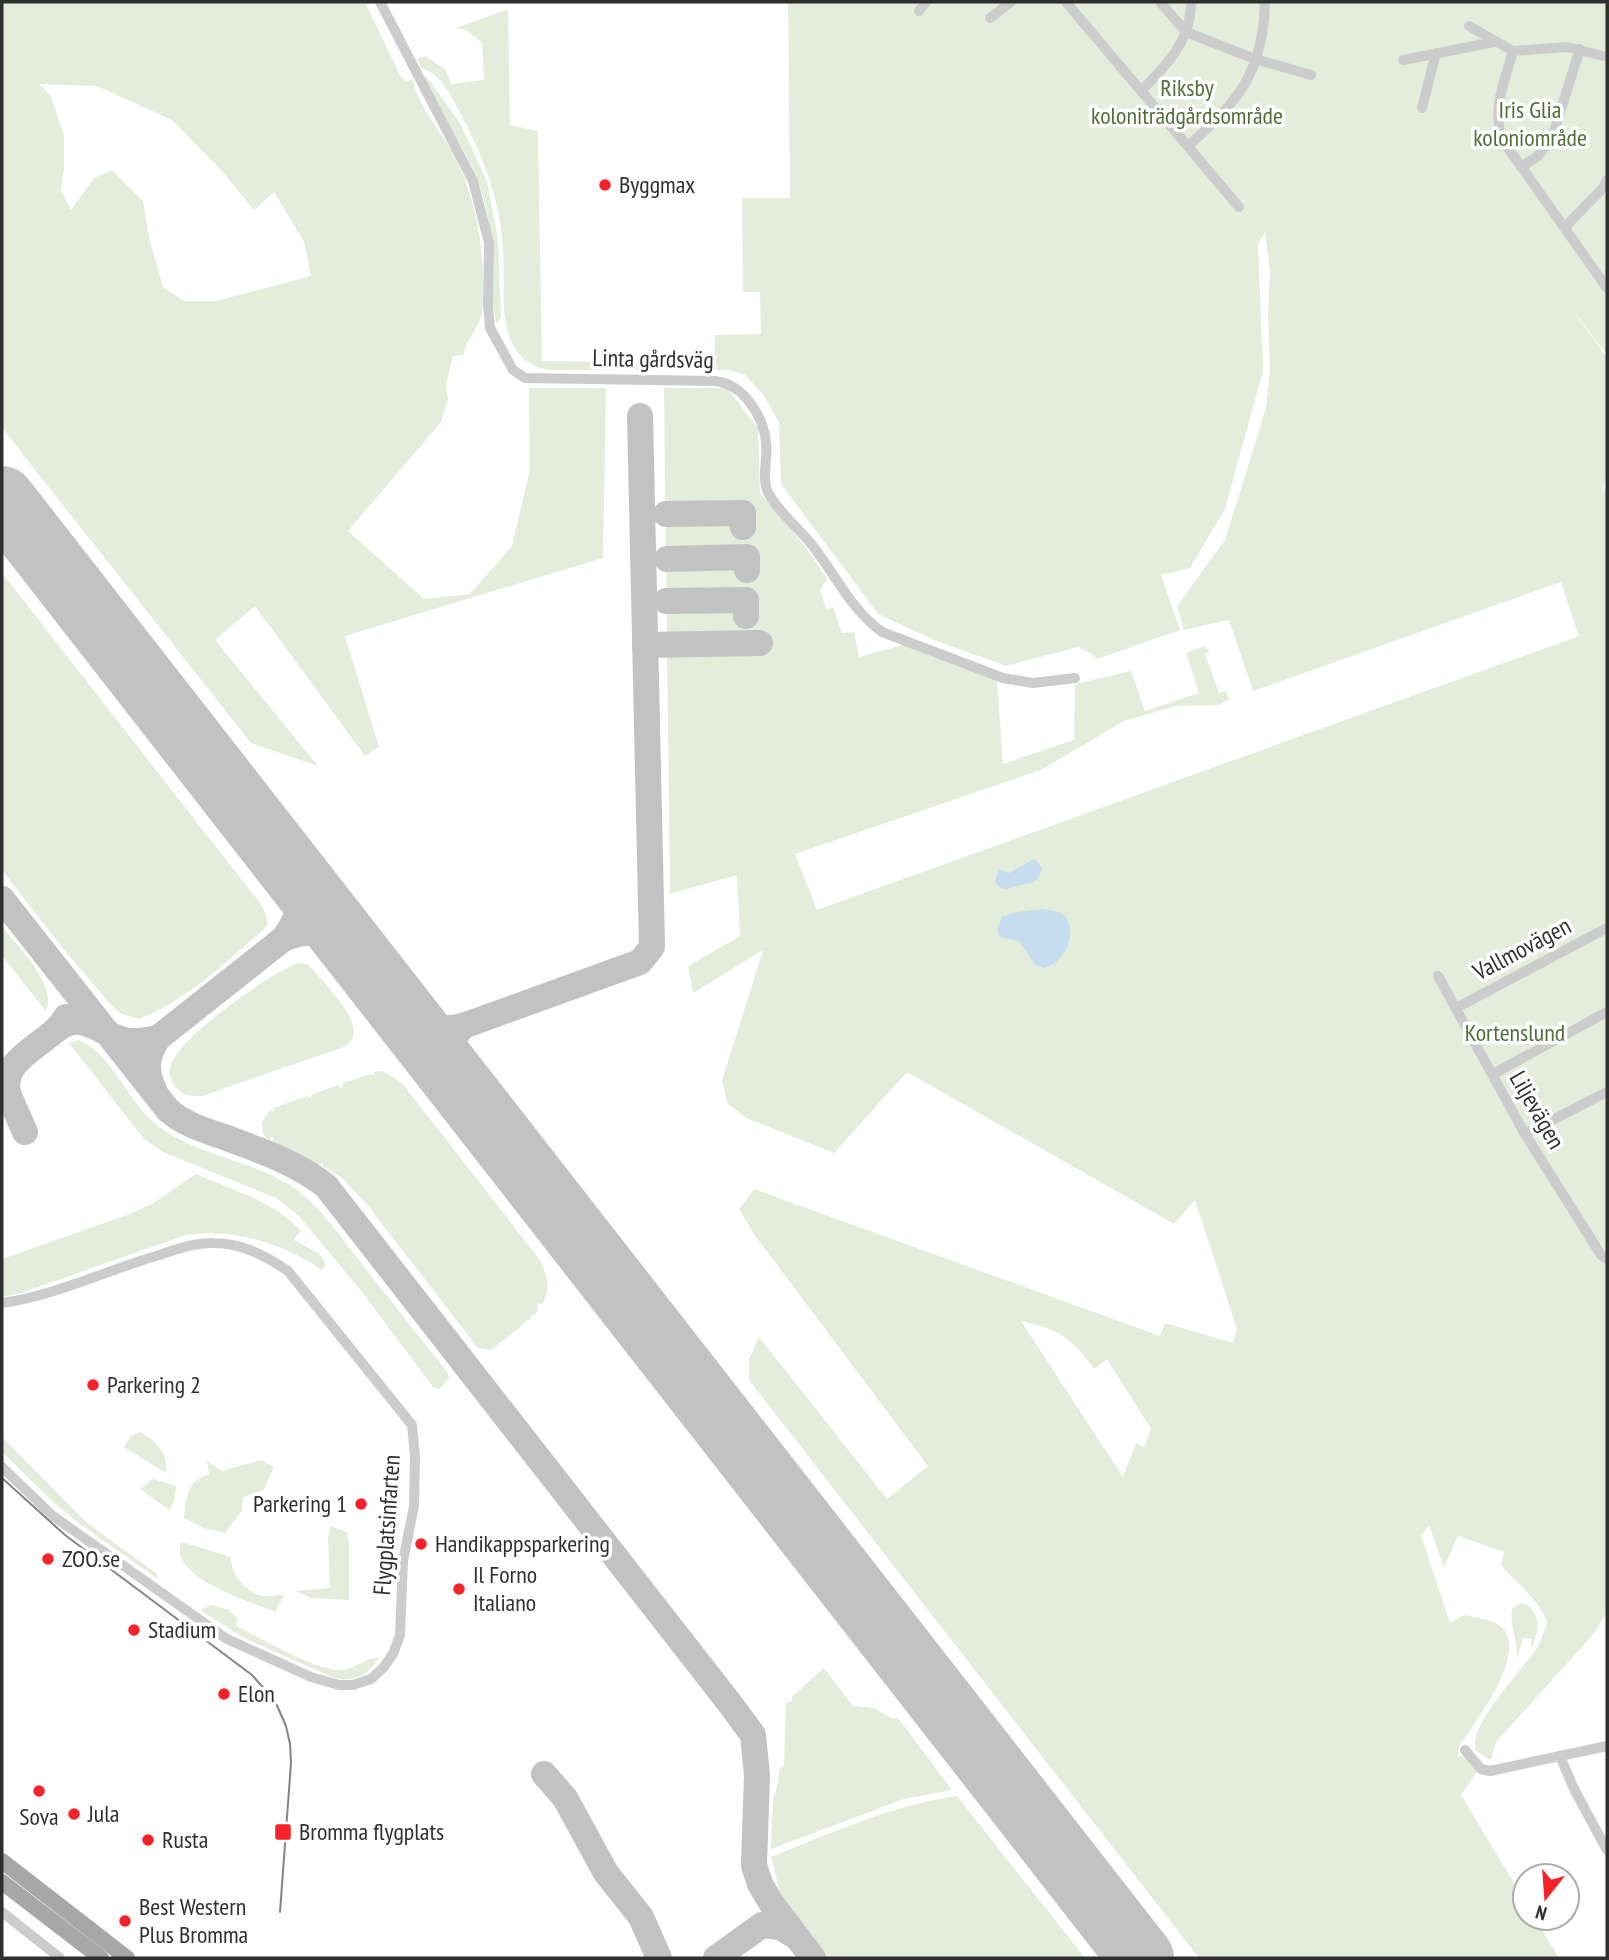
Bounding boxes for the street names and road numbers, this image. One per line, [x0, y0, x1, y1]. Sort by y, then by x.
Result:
street label: Linta gårdsväg [592, 342, 714, 375]
street label: Vallmovägen [1467, 910, 1576, 988]
street label: Liljevägen [1503, 1065, 1572, 1154]
street label: Flygplatsinfarten [366, 1454, 407, 1596]

